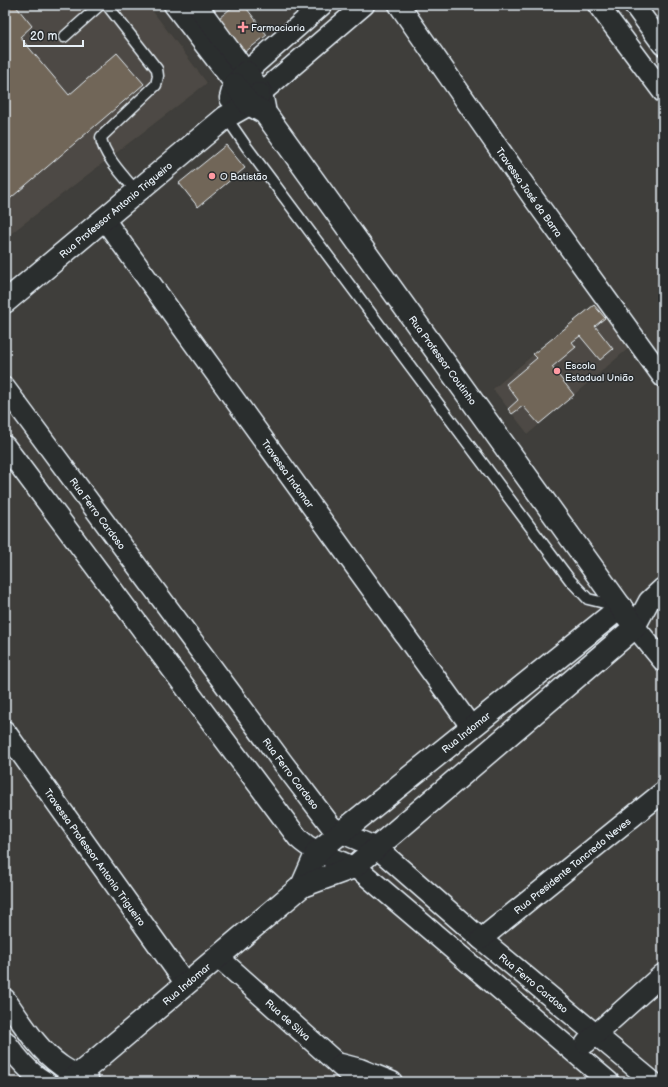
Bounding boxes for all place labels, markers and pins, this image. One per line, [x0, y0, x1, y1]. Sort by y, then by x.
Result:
marker: Farmaciaria [238, 22, 248, 32]
place label: Farmaciaria [251, 22, 305, 34]
marker: O Batistão [207, 171, 217, 181]
place label: O Batistão [220, 171, 268, 183]
place label: Escola Estadual União [565, 360, 634, 384]
marker: Escola Estadual União [552, 366, 562, 376]

